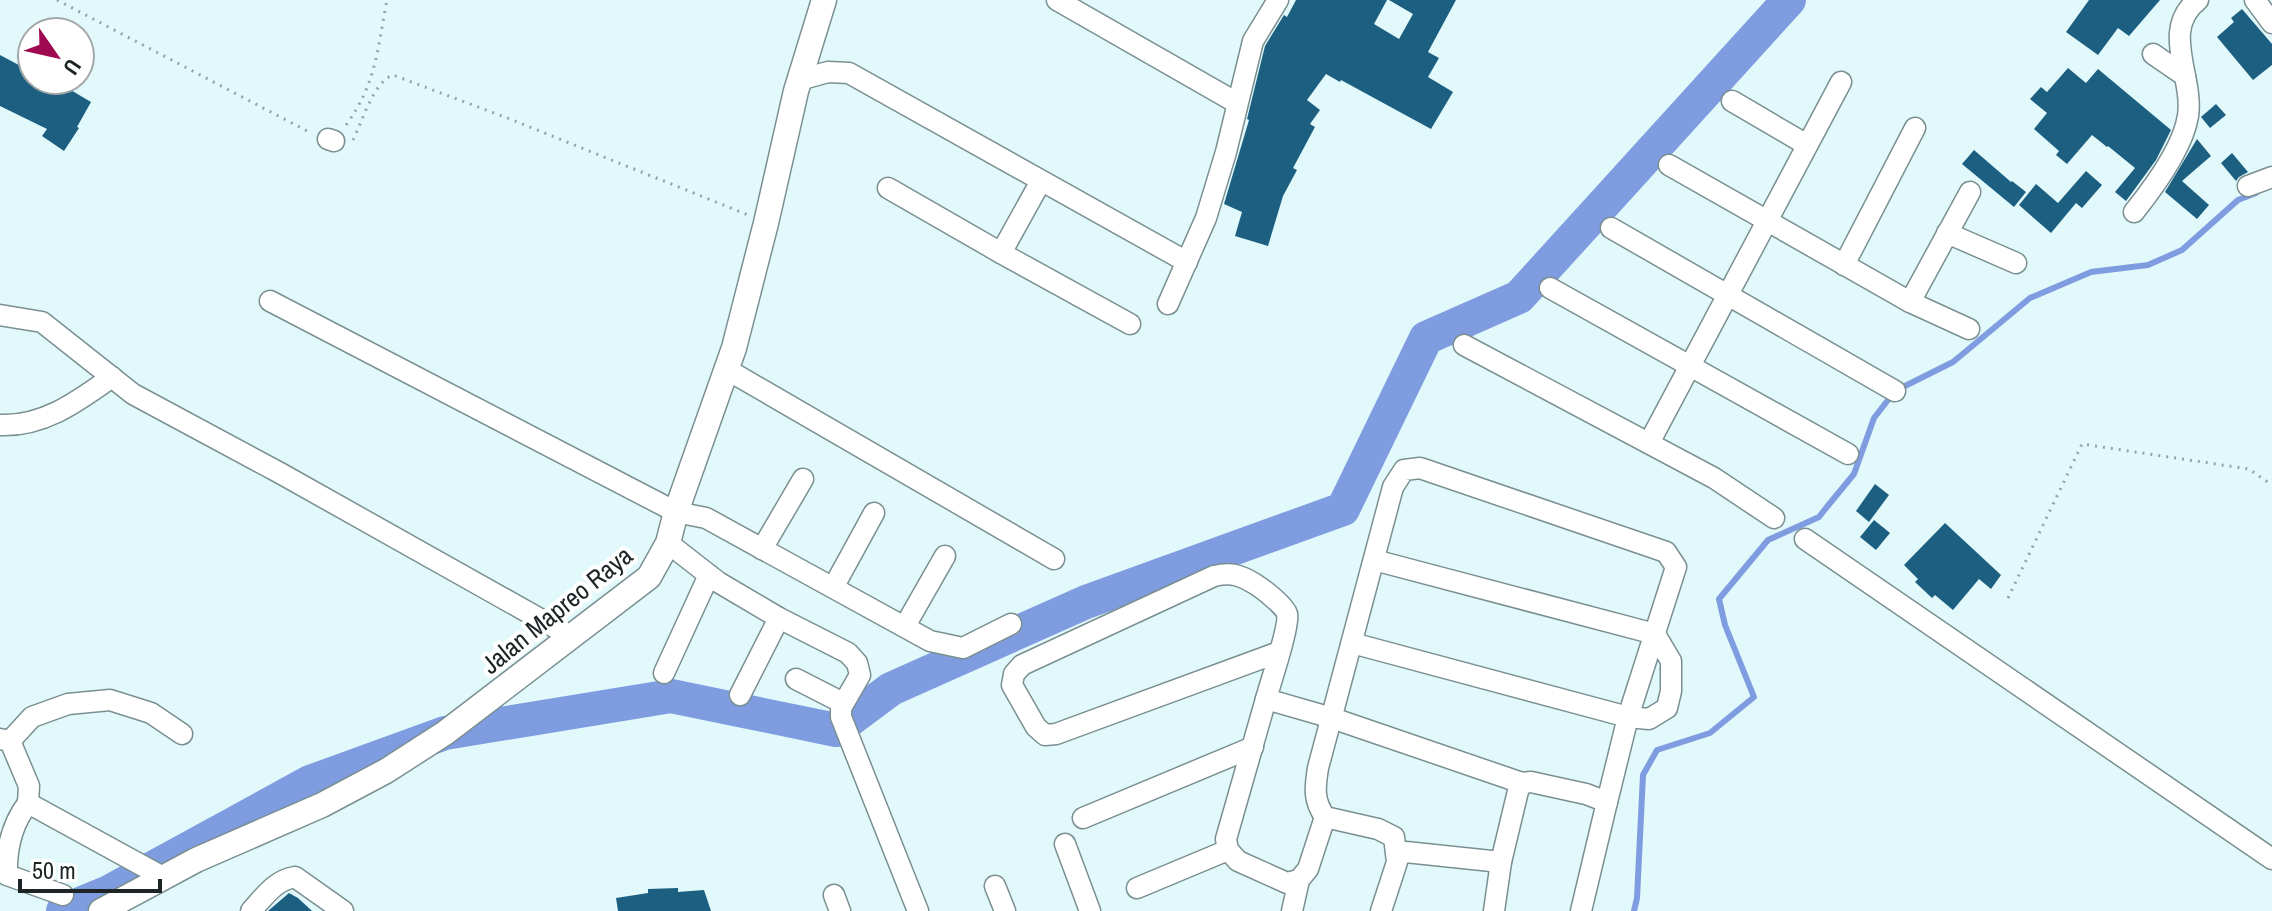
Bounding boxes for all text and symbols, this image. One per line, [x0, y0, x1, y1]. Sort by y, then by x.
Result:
north arrow [16, 16, 96, 96]
text: U [57, 53, 89, 81]
street label: Jalan Mapreo Raya [474, 538, 640, 681]
scale bar [20, 843, 160, 893]
text: 50 m [32, 854, 76, 886]

